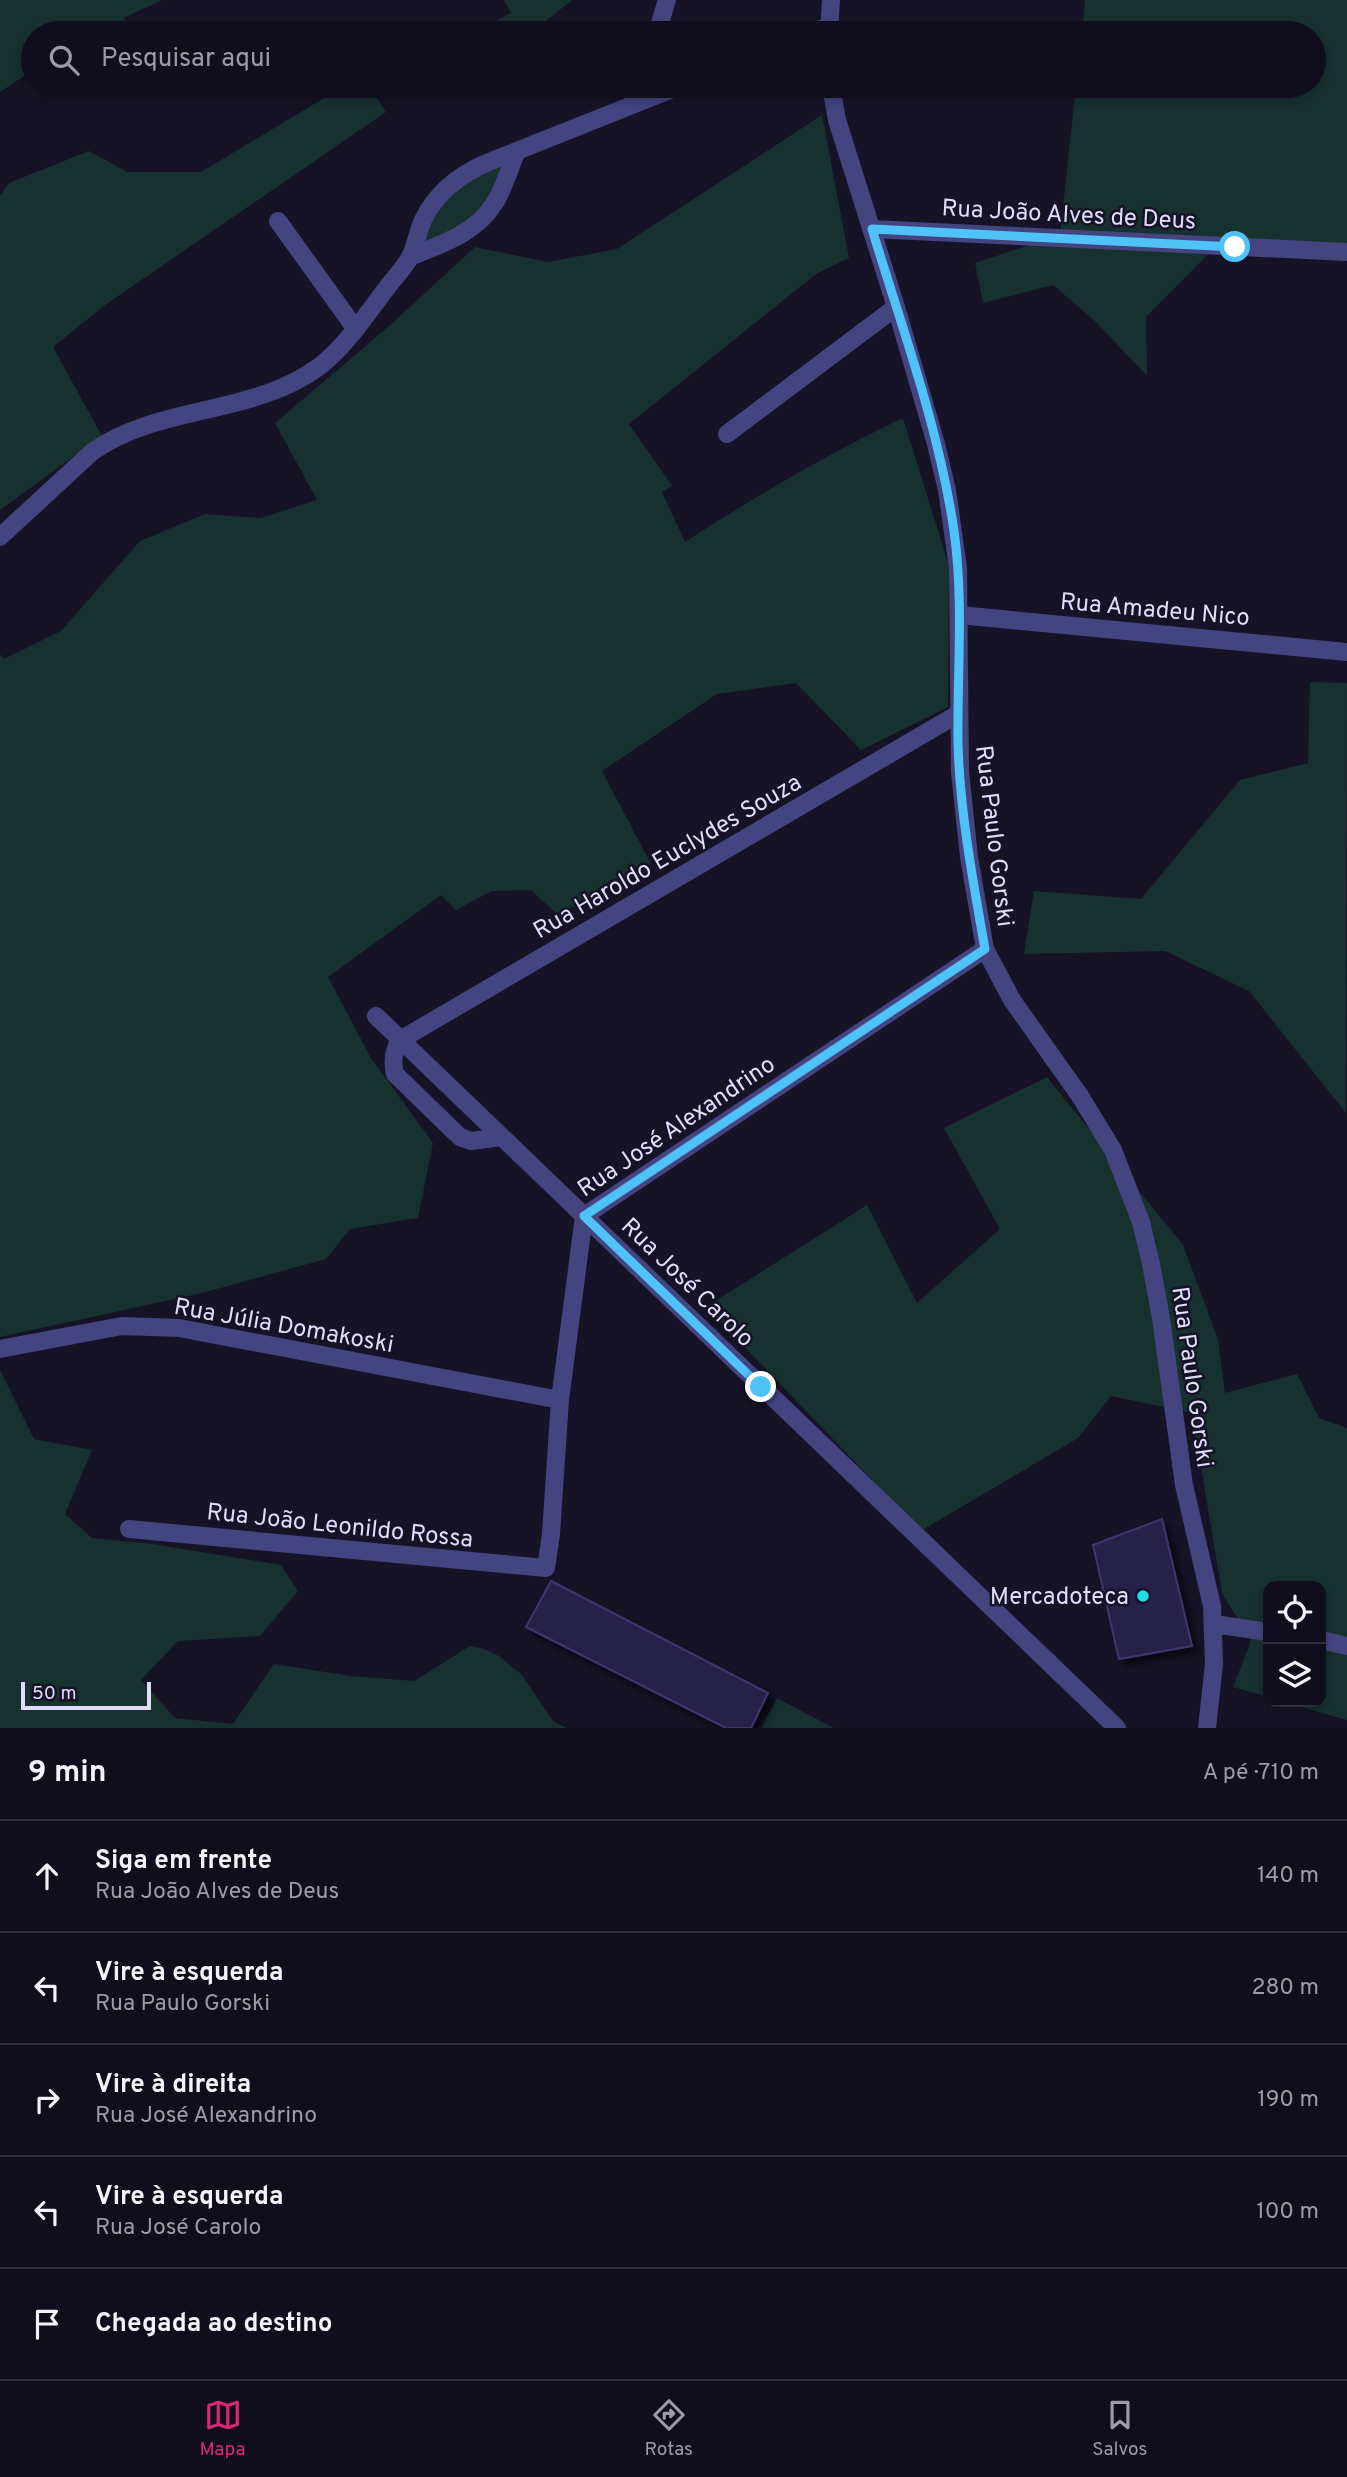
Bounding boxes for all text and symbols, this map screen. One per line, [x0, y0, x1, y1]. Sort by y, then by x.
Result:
search box [21, 21, 1326, 98]
icon: search [45, 41, 83, 79]
text: Pesquisar aqui [101, 43, 271, 76]
street label: Rua João Alves de Deus [941, 194, 1197, 238]
route start [1219, 231, 1250, 262]
street label: Rua Amadeu Nico [1059, 588, 1251, 634]
street label: Rua Paulo Gorski [967, 744, 1019, 929]
street label: Rua Haroldo Euclydes Souza [529, 769, 807, 947]
street label: Rua José Alexandrino [573, 1050, 782, 1205]
street label: Rua José Carolo [614, 1212, 759, 1355]
street label: Rua Paulo Gorski [1163, 1285, 1219, 1470]
street label: Rua Júlia Domakoski [171, 1293, 396, 1361]
route end [745, 1371, 776, 1402]
street label: Rua João Leonildo Rossa [205, 1498, 474, 1556]
map controls [1263, 1581, 1326, 1707]
button: locate [1263, 1581, 1326, 1644]
place label: Mercadoteca [990, 1583, 1129, 1613]
marker: Mercadoteca [1135, 1588, 1151, 1604]
button: layers [1263, 1644, 1326, 1707]
scale bar [21, 1679, 150, 1711]
text: 50 m [32, 1682, 77, 1706]
text: 9 min [28, 1755, 106, 1792]
text: A pé · 710 m [1203, 1759, 1319, 1788]
text: Siga em frente [95, 1845, 272, 1878]
icon: ahead [28, 1857, 66, 1895]
text: 140 m [1257, 1862, 1319, 1891]
text: Rua João Alves de Deus [95, 1878, 339, 1907]
text: Vire à esquerda [95, 1957, 283, 1990]
icon: left [28, 1969, 66, 2007]
text: 280 m [1251, 1974, 1319, 2003]
text: Rua Paulo Gorski [95, 1990, 270, 2019]
text: Vire à direita [95, 2069, 251, 2102]
icon: right [28, 2081, 66, 2119]
text: 190 m [1257, 2086, 1319, 2115]
text: Rua José Alexandrino [95, 2102, 317, 2131]
text: Vire à esquerda [95, 2181, 283, 2214]
icon: left [28, 2193, 66, 2231]
text: 100 m [1256, 2198, 1319, 2227]
text: Rua José Carolo [95, 2214, 261, 2243]
icon: arrive [28, 2305, 66, 2343]
text: Chegada ao destino [95, 2308, 332, 2341]
tab: Mapa [200, 2396, 245, 2462]
tab: Rotas [645, 2396, 693, 2462]
tab: Salvos [1092, 2396, 1147, 2462]

